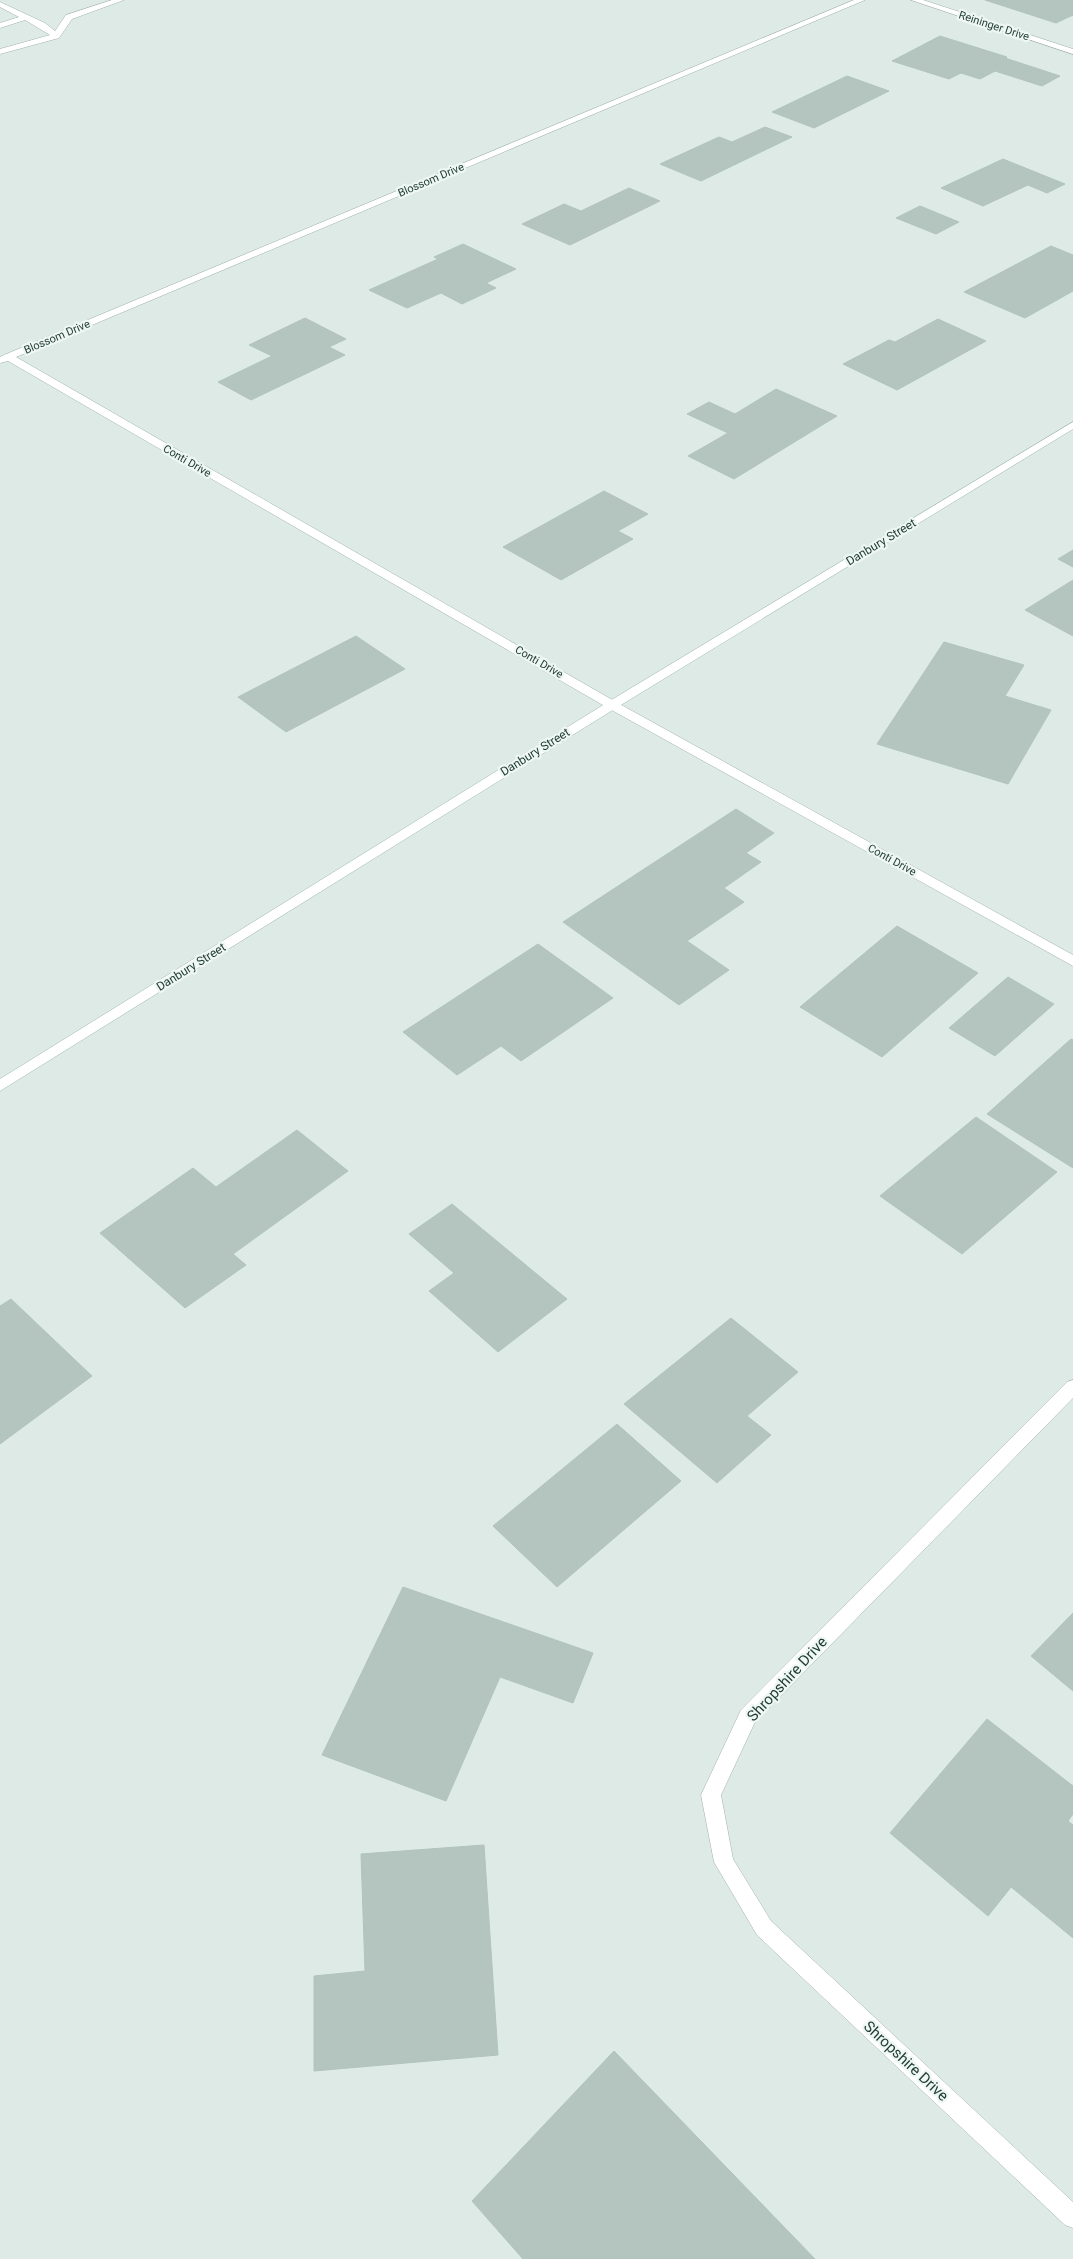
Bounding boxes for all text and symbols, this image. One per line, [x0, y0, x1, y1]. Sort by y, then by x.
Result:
street label: Reininger Drive [957, 8, 1031, 44]
street label: Blossom Drive [396, 160, 466, 200]
street label: Blossom Drive [22, 317, 92, 357]
street label: Conti Drive [161, 442, 213, 480]
street label: Danbury Street [844, 516, 918, 568]
street label: Conti Drive [513, 643, 565, 681]
street label: Danbury Street [498, 725, 572, 779]
street label: Conti Drive [866, 841, 919, 879]
street label: Danbury Street [154, 940, 228, 994]
street label: Shropshire Drive [743, 1633, 831, 1725]
street label: Shropshire Drive [860, 2017, 952, 2105]

